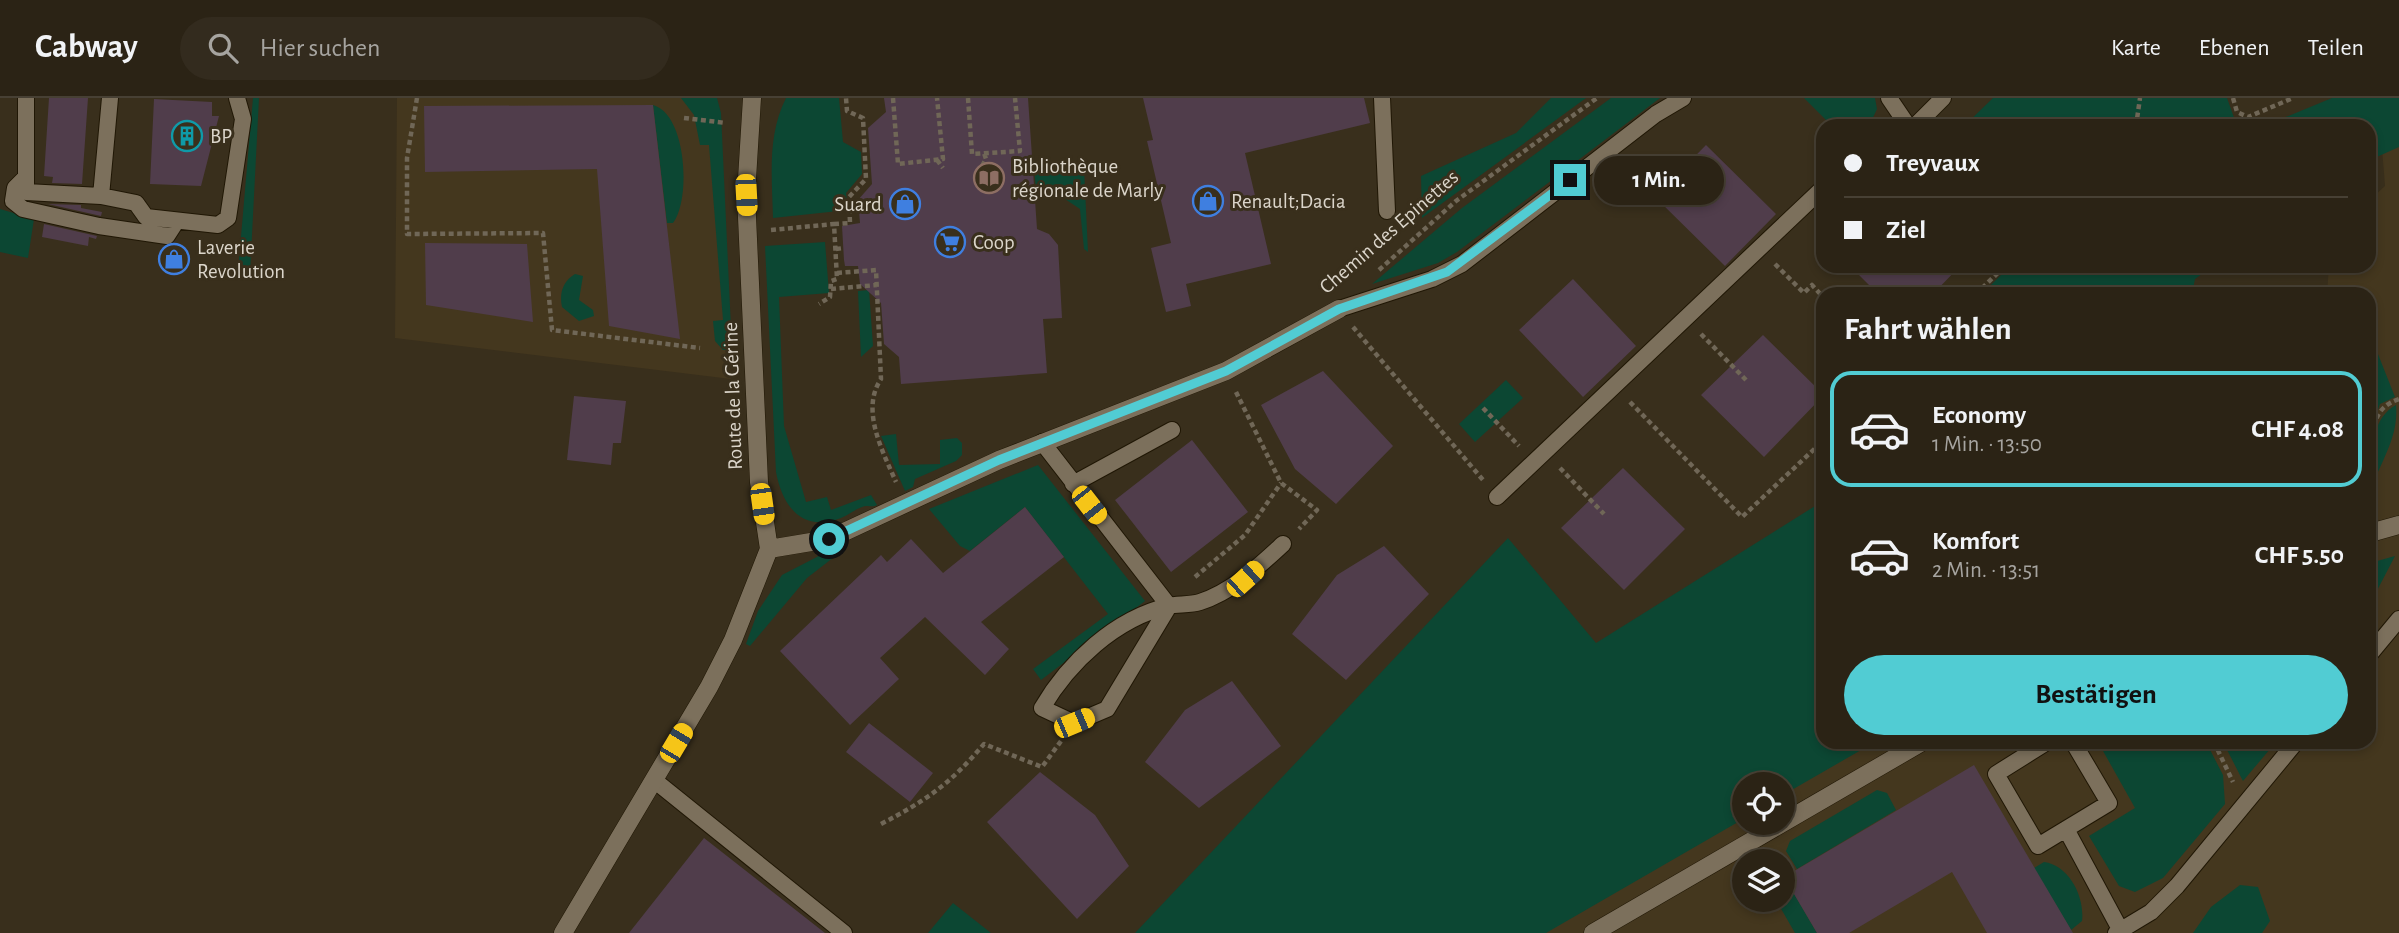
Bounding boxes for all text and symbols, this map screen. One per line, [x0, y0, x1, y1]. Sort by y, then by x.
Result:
search box [180, 17, 670, 80]
icon: search [204, 29, 242, 67]
text: Cabway [35, 31, 138, 64]
text: Hier suchen [260, 35, 380, 61]
text: Karte [2111, 36, 2161, 60]
text: Ebenen [2199, 36, 2270, 60]
text: Teilen [2308, 36, 2364, 60]
building icon: BP [170, 119, 204, 153]
place label: BP [210, 126, 232, 147]
text: Treyvaux [1886, 150, 1980, 176]
callout: 1 Min. [1594, 155, 1724, 204]
place label: Bibliothèque régionale de Marly [1012, 156, 1163, 201]
library icon: Bibliothèque régionale de Marly [972, 161, 1006, 195]
route end [1554, 164, 1586, 196]
street label: Chemin des Epinettes [1316, 166, 1462, 298]
text: 1 Min. [1632, 169, 1686, 192]
car [735, 173, 758, 217]
shop icon: Renault;Dacia [1191, 184, 1225, 218]
shop icon: Suard [888, 187, 922, 221]
place label: Renault;Dacia [1231, 191, 1346, 212]
place label: Suard [834, 194, 882, 215]
text: Ziel [1886, 217, 1926, 243]
supermarket icon: Coop [933, 225, 967, 259]
place label: Coop [973, 232, 1015, 253]
place label: Laverie Revolution [197, 237, 285, 282]
shop icon: Laverie Revolution [157, 242, 191, 276]
text: Fahrt wählen [1844, 313, 2012, 345]
street label: Route de la Gérine [720, 322, 746, 470]
icon: car [1848, 398, 1911, 461]
text: Economy [1932, 402, 2026, 428]
text: CHF 4.08 [2251, 416, 2344, 442]
text: 1 Min. · 13:50 [1932, 433, 2042, 456]
car [749, 482, 776, 526]
car [1068, 482, 1111, 528]
route start [813, 523, 845, 555]
icon: car [1848, 524, 1911, 587]
text: Komfort [1932, 528, 2019, 554]
text: CHF 5.50 [2255, 542, 2344, 568]
car [1223, 557, 1268, 601]
text: 2 Min. · 13:51 [1932, 559, 2040, 582]
button: Bestätigen [1844, 655, 2348, 735]
car [1051, 705, 1098, 741]
car [657, 720, 696, 766]
map controls [1732, 772, 1795, 912]
button: locate [1732, 772, 1795, 835]
button: layers [1732, 849, 1795, 912]

